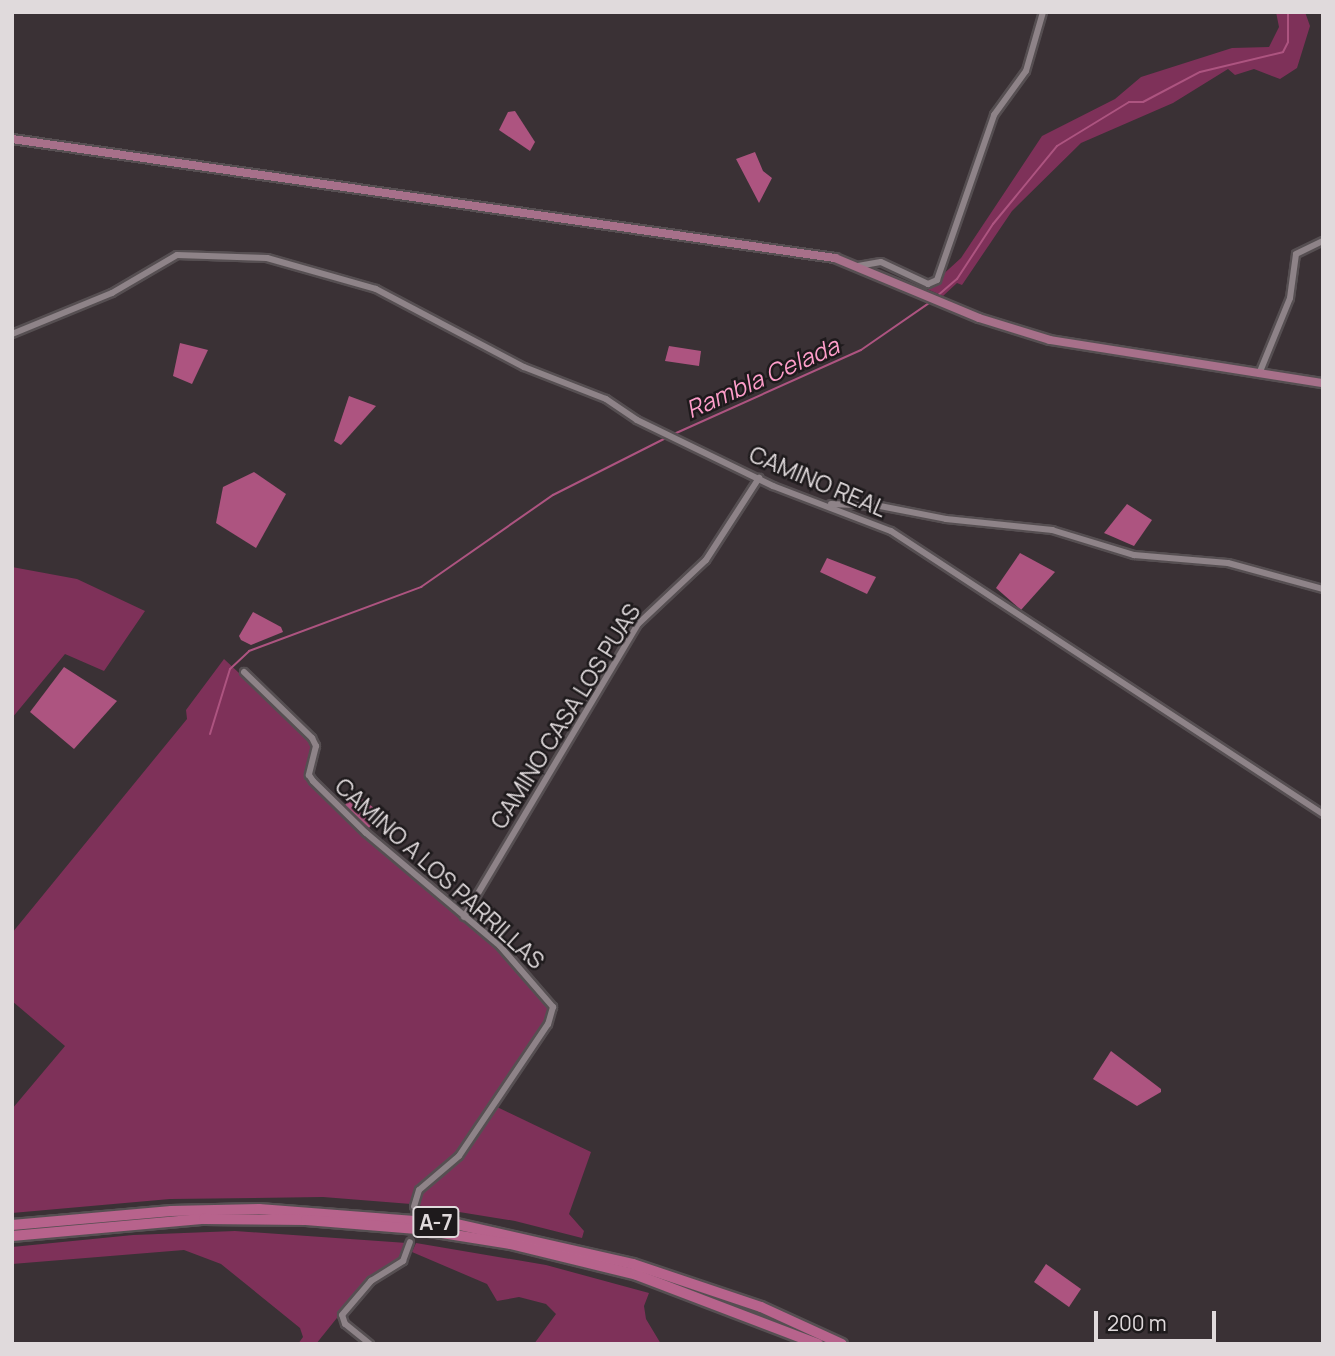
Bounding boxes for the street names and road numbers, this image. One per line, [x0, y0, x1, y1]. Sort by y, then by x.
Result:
street label: CAMINO REAL [745, 440, 891, 522]
street label: CAMINO CASA LOS PUAS [484, 598, 646, 834]
street label: CAMINO A LOS PARRILLAS [330, 772, 550, 974]
road number: A-7 [412, 1204, 460, 1240]

